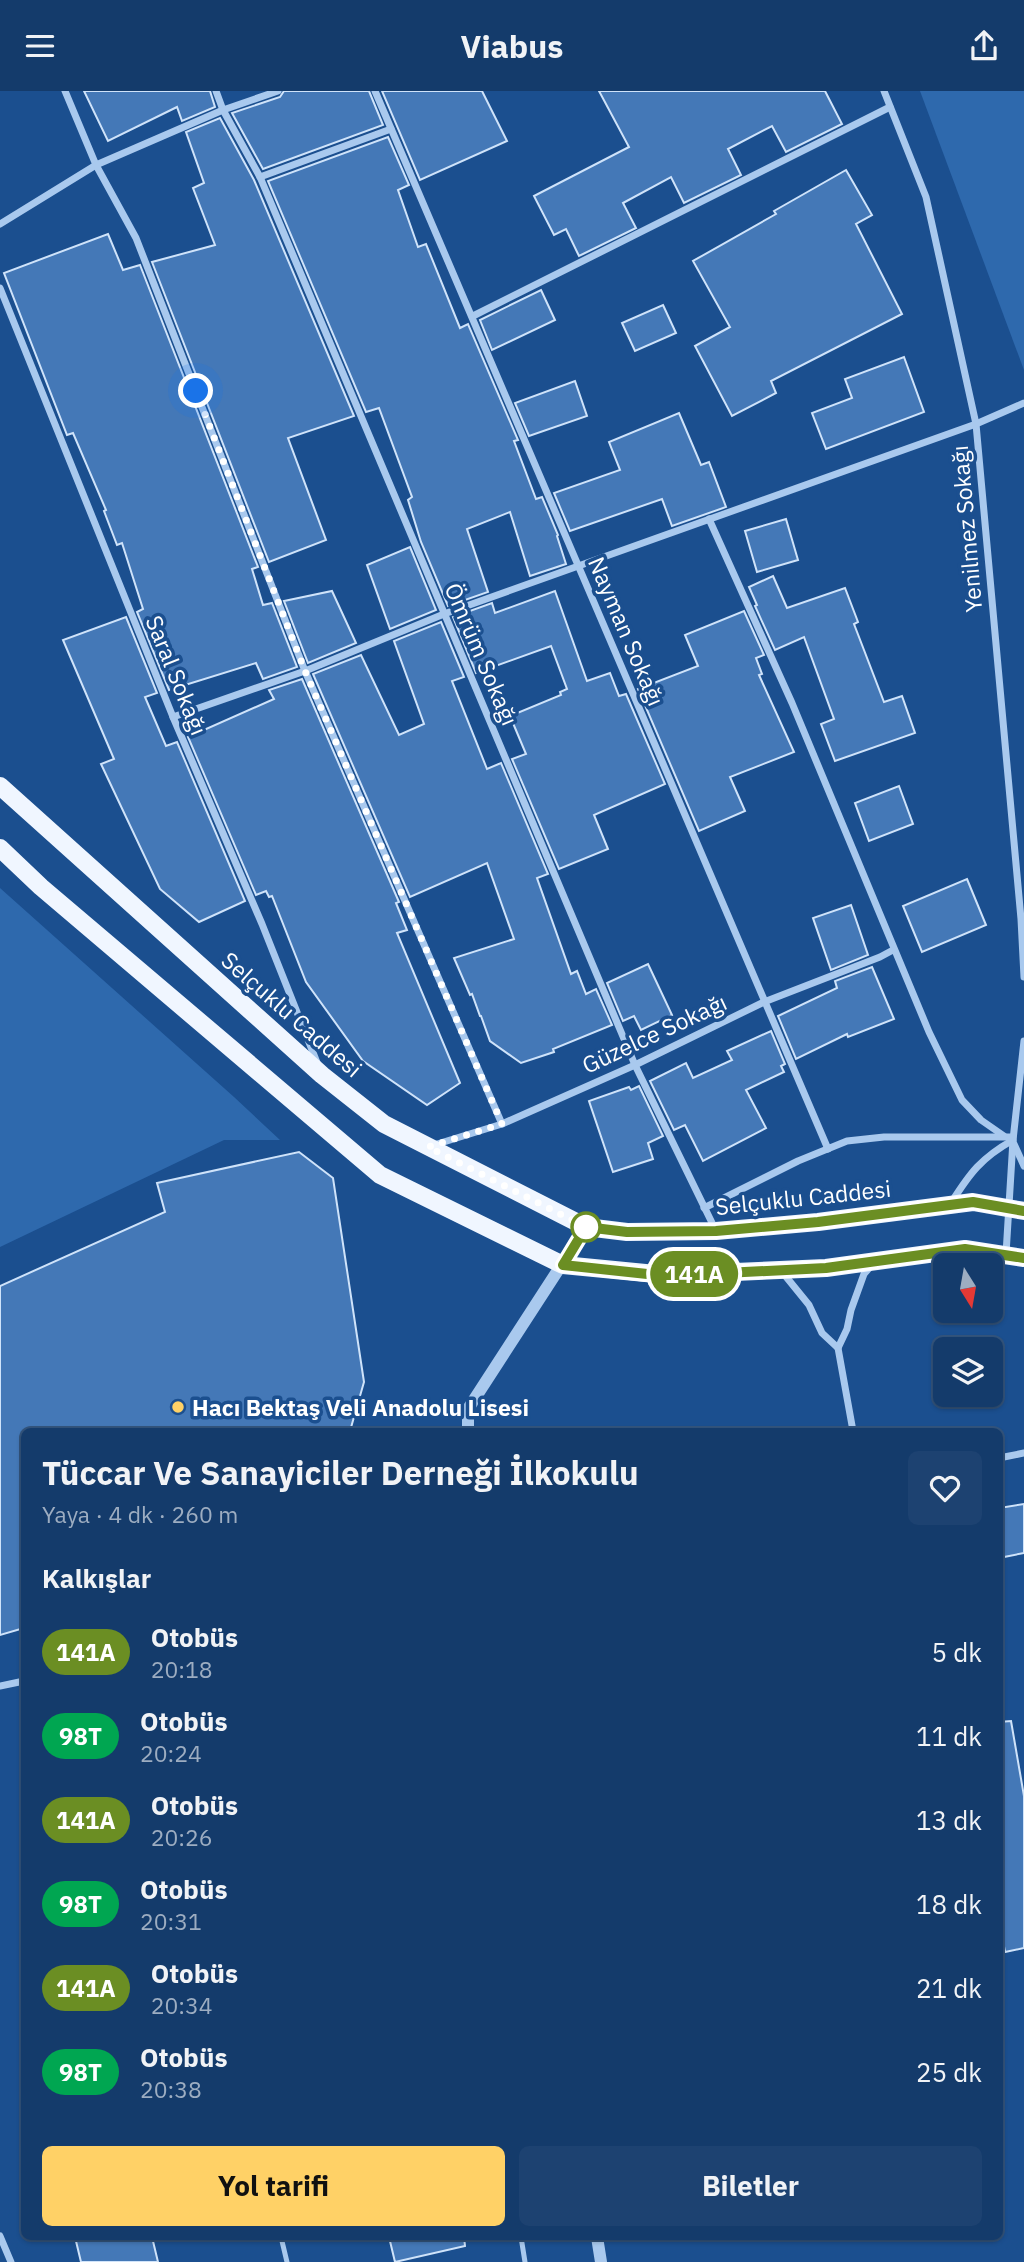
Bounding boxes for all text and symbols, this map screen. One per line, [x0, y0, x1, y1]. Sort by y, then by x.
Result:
text: Viabus [461, 25, 563, 67]
icon: menu [21, 27, 59, 65]
icon: share [965, 27, 1003, 65]
your location [178, 373, 213, 408]
street label: Yenilmez Sokağı [944, 444, 988, 614]
street label: Nayman Sokağı [582, 552, 672, 710]
street label: Ömrüm Sokağı [439, 578, 525, 730]
street label: Saral Sokağı [139, 611, 215, 739]
street label: Selçuklu Caddesi [216, 945, 368, 1083]
street label: Güzelce Sokağı [577, 986, 731, 1080]
street label: Selçuklu Caddesi [714, 1173, 892, 1221]
unlabelled marker [571, 1212, 601, 1242]
line badge: 141A [645, 1251, 743, 1297]
north arrow [933, 1253, 1003, 1323]
map controls [933, 1253, 1003, 1407]
text: 141A [664, 1258, 724, 1290]
button: layers [933, 1337, 1003, 1407]
place label: Hacı Bektaş Veli Anadolu Lisesi [192, 1392, 529, 1422]
marker: Hacı Bektaş Veli Anadolu Lisesi [170, 1399, 186, 1415]
text: Tüccar Ve Sanayiciler Derneği İlkokulu [42, 1451, 639, 1494]
button: heart [908, 1451, 982, 1525]
text: Yaya · 4 dk · 260 m [42, 1499, 238, 1529]
text: Kalkışlar [42, 1561, 151, 1595]
text: Otobüs [151, 1620, 238, 1654]
text: 5 dk [931, 1635, 982, 1669]
text: 141A [56, 1636, 116, 1668]
text: 20:18 [151, 1654, 213, 1684]
text: Otobüs [140, 1704, 228, 1738]
text: 11 dk [916, 1719, 982, 1753]
text: 98T [59, 1720, 102, 1752]
text: 20:24 [140, 1738, 202, 1768]
text: Otobüs [151, 1788, 238, 1822]
text: 13 dk [916, 1803, 982, 1837]
text: 141A [56, 1804, 116, 1836]
text: 20:26 [151, 1822, 213, 1852]
text: Otobüs [140, 1872, 228, 1906]
text: 18 dk [916, 1887, 982, 1921]
text: 98T [59, 1888, 102, 1920]
text: 20:31 [140, 1906, 202, 1936]
text: Otobüs [151, 1956, 238, 1990]
text: 21 dk [916, 1971, 982, 2005]
text: 141A [56, 1972, 116, 2004]
text: 20:34 [151, 1990, 213, 2020]
text: Otobüs [140, 2040, 228, 2074]
text: 25 dk [916, 2055, 982, 2089]
text: 98T [59, 2056, 102, 2088]
text: 20:38 [140, 2074, 202, 2104]
button: Yol tarifi [42, 2146, 505, 2226]
button: Biletler [519, 2146, 982, 2226]

